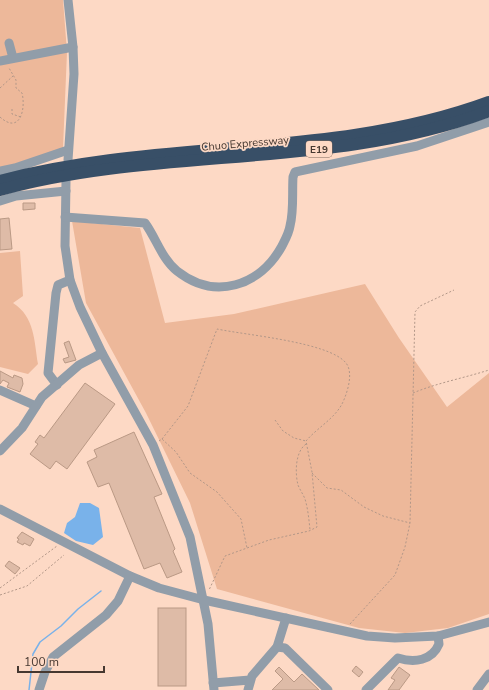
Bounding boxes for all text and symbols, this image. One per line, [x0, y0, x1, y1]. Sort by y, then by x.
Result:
street label: Chuo Expressway [200, 132, 290, 155]
road number: E19 [306, 141, 332, 157]
scale bar [18, 648, 104, 674]
text: 100 m [24, 654, 59, 670]

